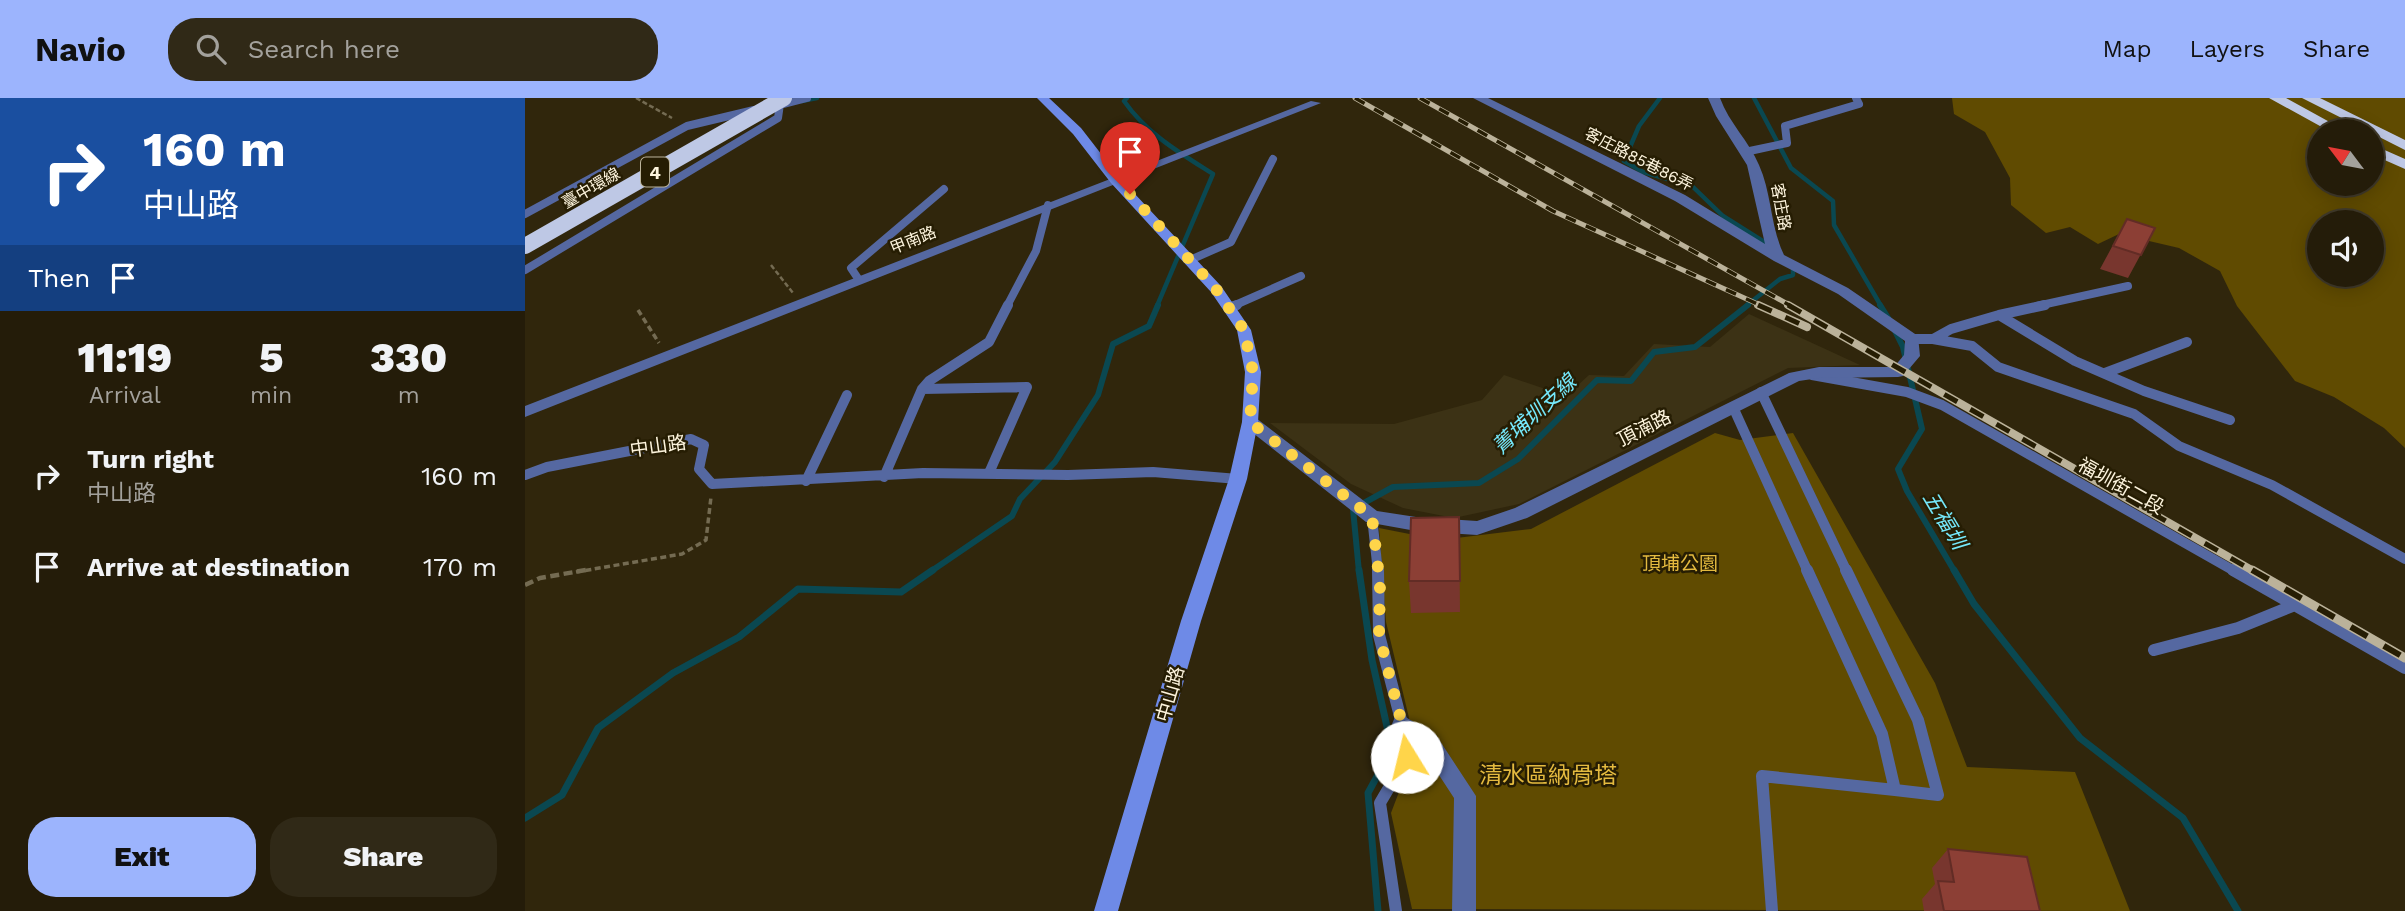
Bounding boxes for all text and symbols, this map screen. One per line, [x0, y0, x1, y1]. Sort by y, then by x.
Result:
search box [168, 18, 658, 81]
text: Navio [35, 30, 126, 69]
icon: search [192, 30, 230, 68]
text: Search here [248, 34, 400, 64]
text: Map [2103, 35, 2151, 63]
text: Layers [2189, 35, 2265, 63]
text: Share [2303, 35, 2370, 63]
north arrow [2307, 119, 2383, 196]
map controls [2307, 119, 2384, 287]
text: 160 m [143, 120, 286, 178]
pin [1100, 122, 1160, 194]
street label: 客庄路85巷86弄 [1582, 124, 1696, 194]
icon: right [28, 126, 119, 217]
icon: arrive [1111, 133, 1149, 171]
road number: 4 [641, 158, 669, 186]
street label: 臺中環線 [559, 164, 623, 212]
street label: 客庄路 [1767, 182, 1795, 232]
text: 中山路 [143, 186, 239, 224]
button: sound [2307, 210, 2384, 287]
street label: 甲南路 [887, 222, 939, 258]
icon: arrive [104, 259, 142, 297]
text: Then [28, 263, 90, 293]
text: 11:19 [78, 333, 172, 382]
text: 5 [259, 333, 283, 382]
text: 330 [370, 333, 447, 382]
water label: 菁埔圳支線 [1487, 368, 1582, 459]
text: Arrival [89, 382, 161, 409]
text: min [250, 382, 292, 409]
text: m [398, 382, 420, 409]
street label: 頂湳路 [1613, 405, 1675, 451]
street label: 中山路 [628, 431, 688, 461]
text: Turn right [87, 444, 214, 474]
street label: 福圳街二段 [2074, 453, 2168, 519]
icon: right [28, 457, 66, 495]
text: 160 m [421, 461, 497, 491]
text: 中山路 [87, 480, 156, 507]
water label: 五福圳 [1918, 487, 1973, 556]
icon: arrive [28, 548, 66, 586]
text: Arrive at destination [87, 552, 350, 582]
text: 170 m [423, 552, 497, 582]
park label: 頂埔公園 [1642, 552, 1718, 575]
street label: 中山路 [1151, 663, 1189, 725]
position arrow [1370, 720, 1444, 794]
park label: 清水區納骨塔 [1479, 762, 1617, 789]
button: Exit [28, 817, 256, 897]
button: Share [270, 817, 497, 897]

